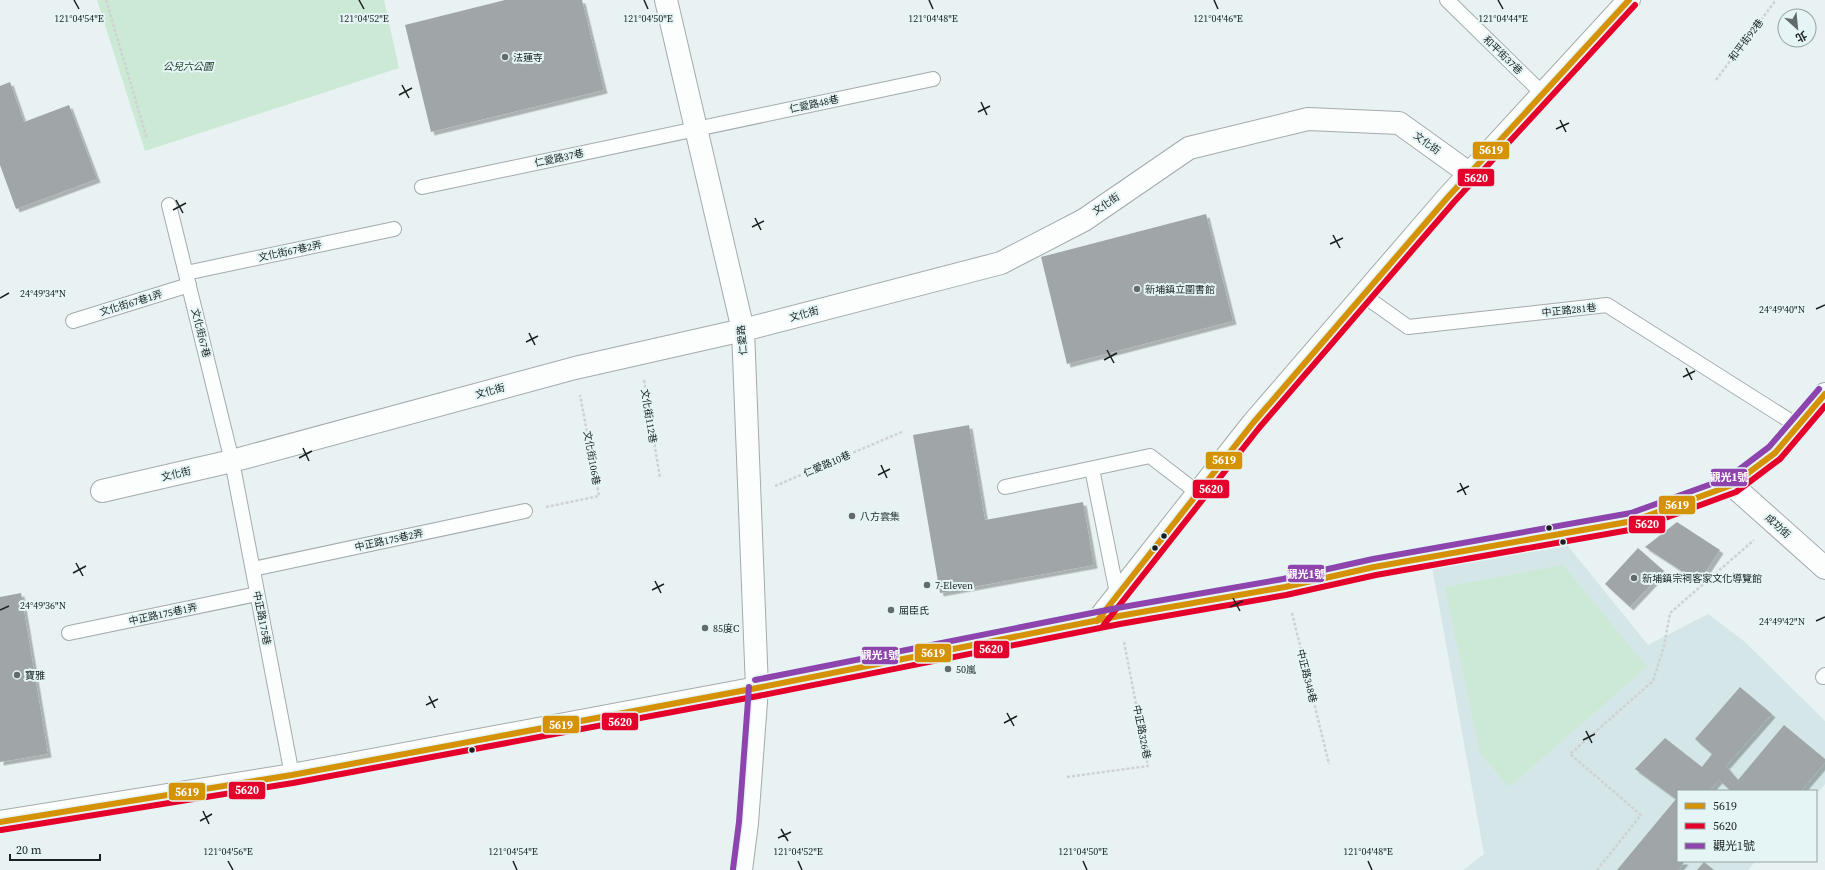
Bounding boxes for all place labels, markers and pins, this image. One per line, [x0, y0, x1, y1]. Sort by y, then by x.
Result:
place label: 法蓮寺 [513, 51, 543, 64]
marker: 法蓮寺 [500, 52, 510, 62]
place label: 新埔鎮立圖書館 [1145, 283, 1215, 296]
marker: 新埔鎮立圖書館 [1132, 284, 1142, 294]
place label: 八方雲集 [860, 510, 900, 523]
marker: 八方雲集 [847, 511, 857, 521]
unlabelled marker [1544, 523, 1554, 533]
unlabelled marker [1159, 531, 1169, 541]
unlabelled marker [1558, 537, 1568, 547]
unlabelled marker [1150, 543, 1160, 553]
place label: 新埔鎮宗祠客家文化導覽館 [1642, 572, 1762, 585]
marker: 新埔鎮宗祠客家文化導覽館 [1629, 573, 1639, 583]
place label: 7-Eleven [935, 579, 973, 592]
marker: 7-Eleven [922, 580, 932, 590]
place label: 屈臣氏 [899, 604, 929, 617]
marker: 屈臣氏 [886, 605, 896, 615]
place label: 85度C [713, 622, 739, 635]
marker: 85度C [700, 623, 710, 633]
place label: 50嵐 [956, 663, 976, 676]
marker: 50嵐 [943, 664, 953, 674]
place label: 寶雅 [25, 669, 45, 682]
marker: 寶雅 [12, 670, 22, 680]
unlabelled marker [467, 745, 477, 755]

